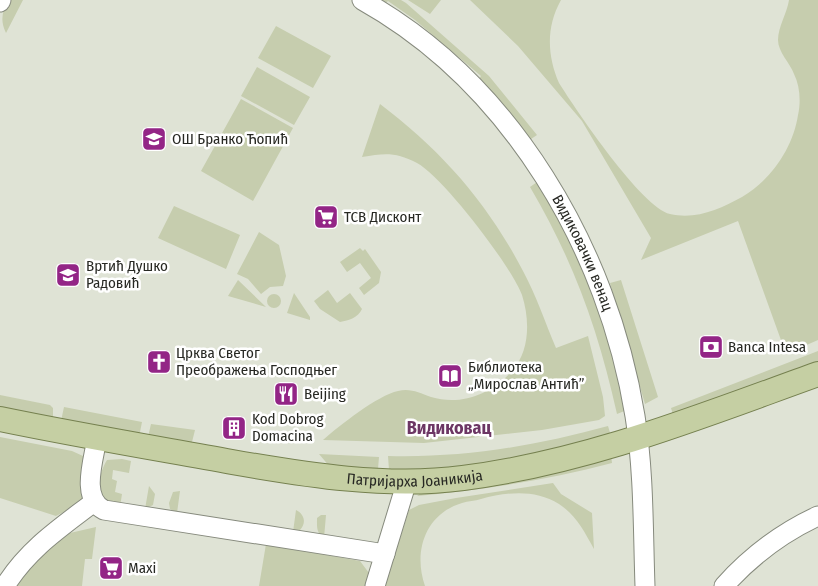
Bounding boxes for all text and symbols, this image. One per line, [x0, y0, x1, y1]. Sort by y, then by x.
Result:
school or university icon: ОШ Бранко Ћопић [141, 126, 167, 152]
place label: ОШ Бранко Ћопић [172, 130, 288, 148]
street label: Видиковачки венац [548, 192, 617, 313]
supermarket icon: ТСВ Дисконт [313, 204, 339, 230]
place label: ТСВ Дисконт [344, 208, 422, 226]
place label: Вртић Душко Радовић [86, 257, 168, 292]
school or university icon: Вртић Душко Радовић [55, 262, 81, 288]
bank icon: Banca Intesa [698, 334, 724, 360]
place label: Banca Intesa [728, 338, 806, 356]
place label: Црква Светог Преображења Господњег [176, 344, 337, 379]
church icon: Црква Светог Преображења Господњег [146, 349, 172, 375]
place label: Библиотека „Мирослав Антић” [468, 358, 585, 393]
library icon: Библиотека „Мирослав Антић” [437, 363, 463, 389]
restaurant icon: Beijing [273, 381, 299, 407]
place label: Beijing [304, 385, 346, 403]
place label: Kod Dobrog Domacina [252, 410, 324, 445]
building icon: Kod Dobrog Domacina [221, 415, 247, 441]
district label: Видиковац [407, 417, 491, 439]
street label: Патријарха Јоаникија [346, 466, 484, 491]
supermarket icon: Maxi [98, 555, 124, 581]
place label: Maxi [128, 559, 156, 577]

